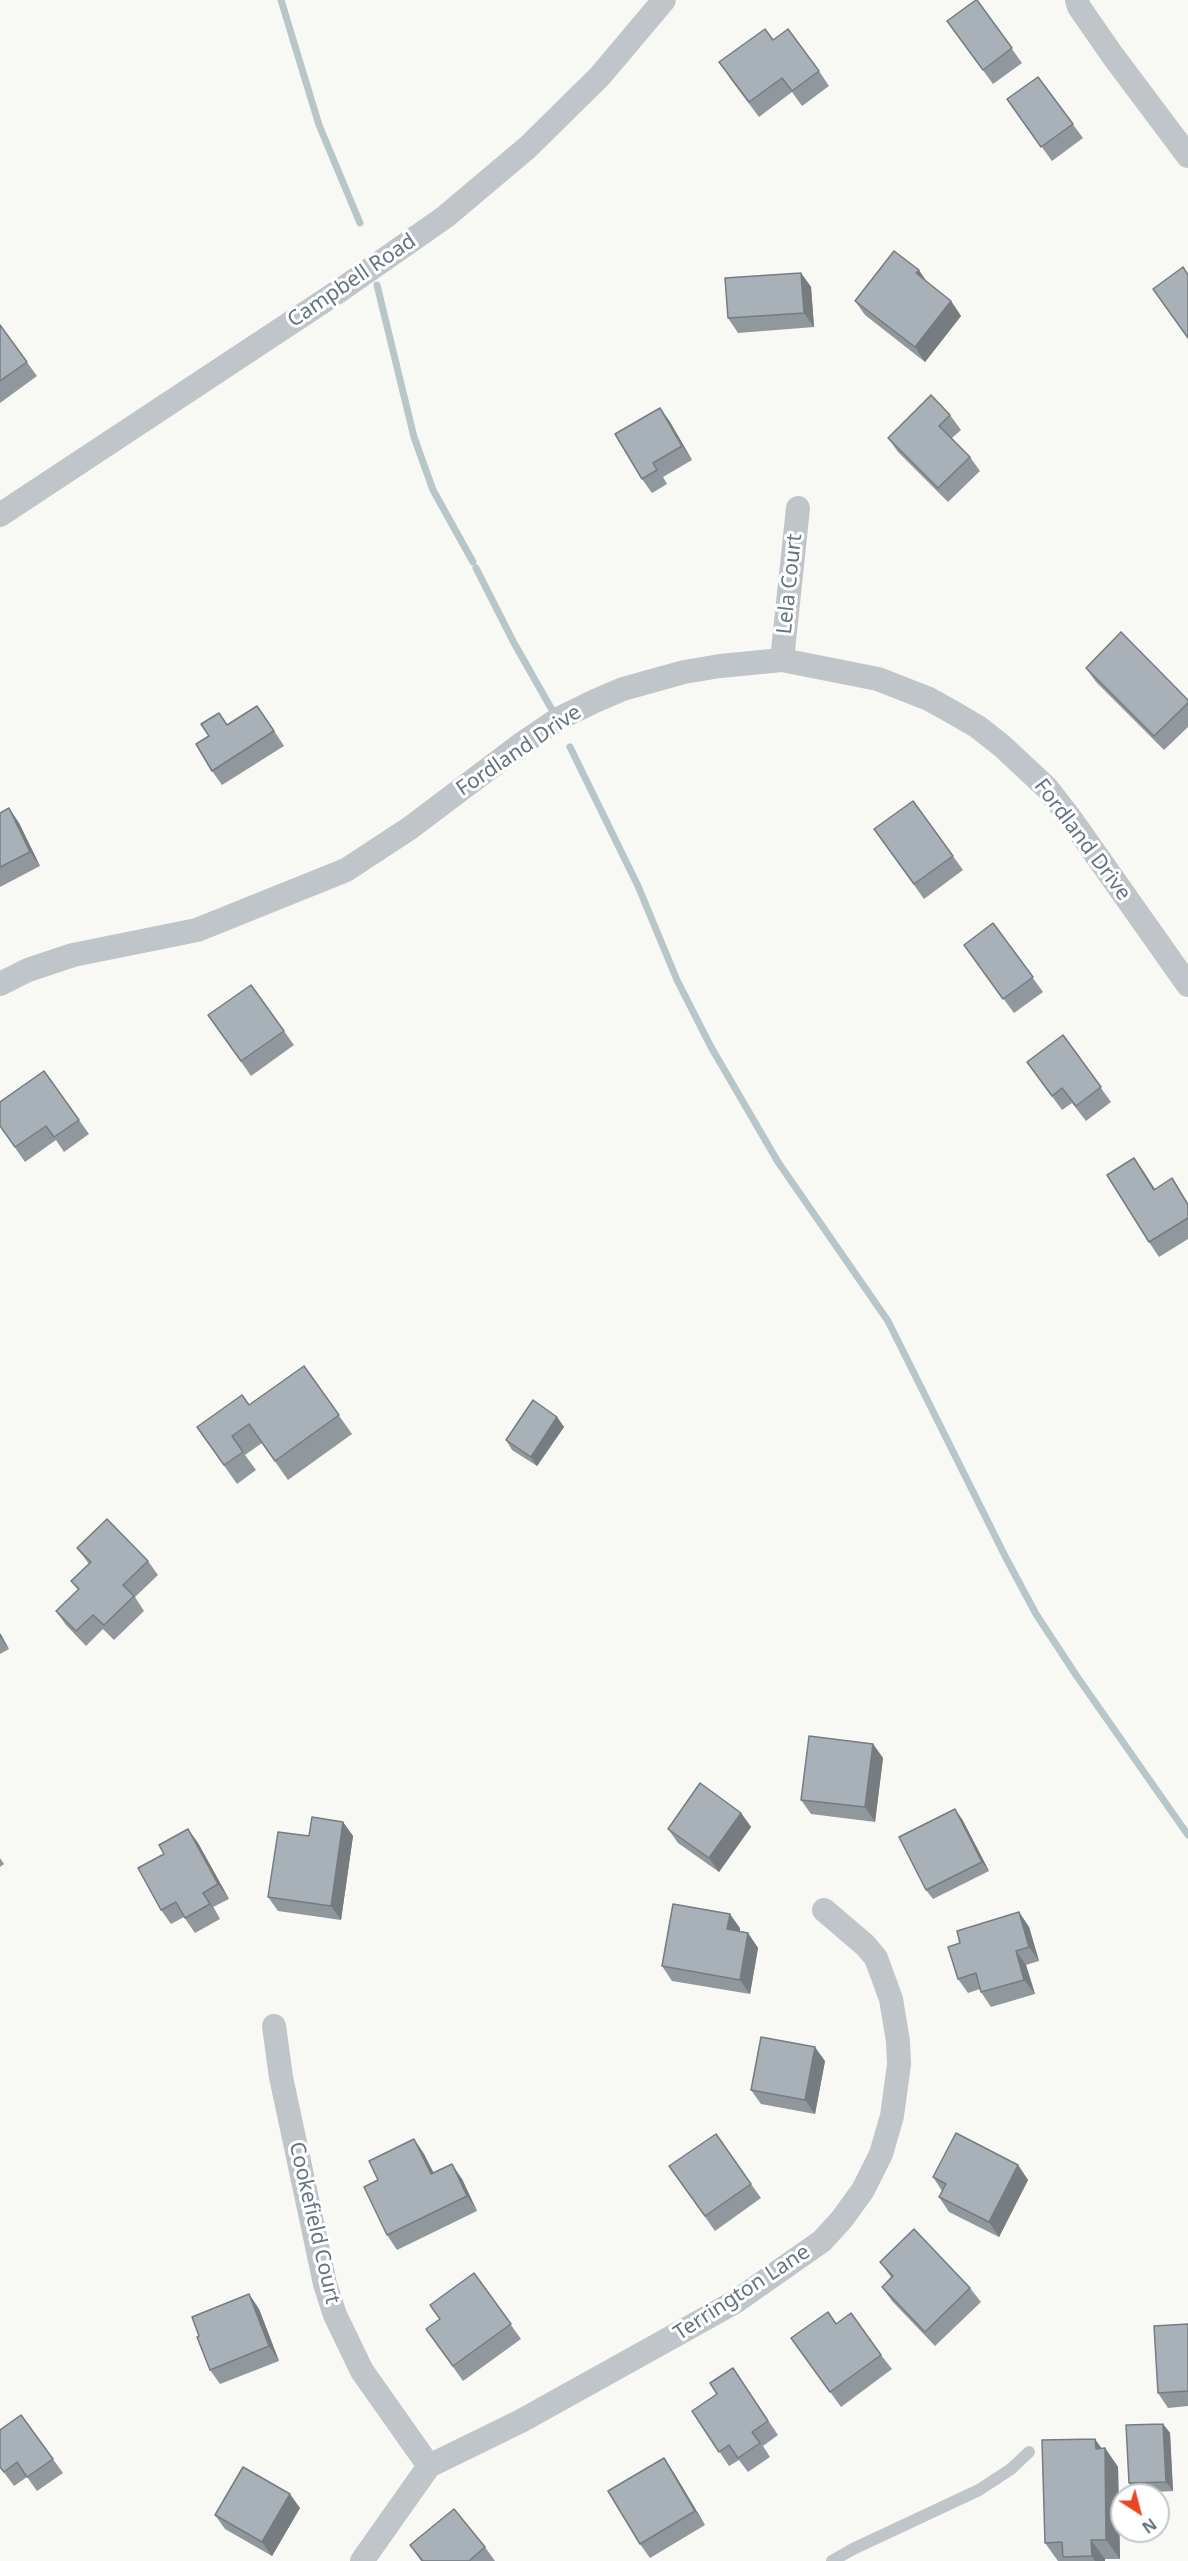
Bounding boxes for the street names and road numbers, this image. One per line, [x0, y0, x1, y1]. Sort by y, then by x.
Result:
street label: Campbell Road [283, 229, 421, 333]
street label: Lela Court [772, 533, 808, 635]
street label: Fordland Drive [452, 700, 586, 802]
street label: Fordland Drive [1028, 774, 1136, 906]
street label: Cookefield Court [283, 2140, 345, 2306]
street label: Terrington Lane [669, 2240, 815, 2346]

